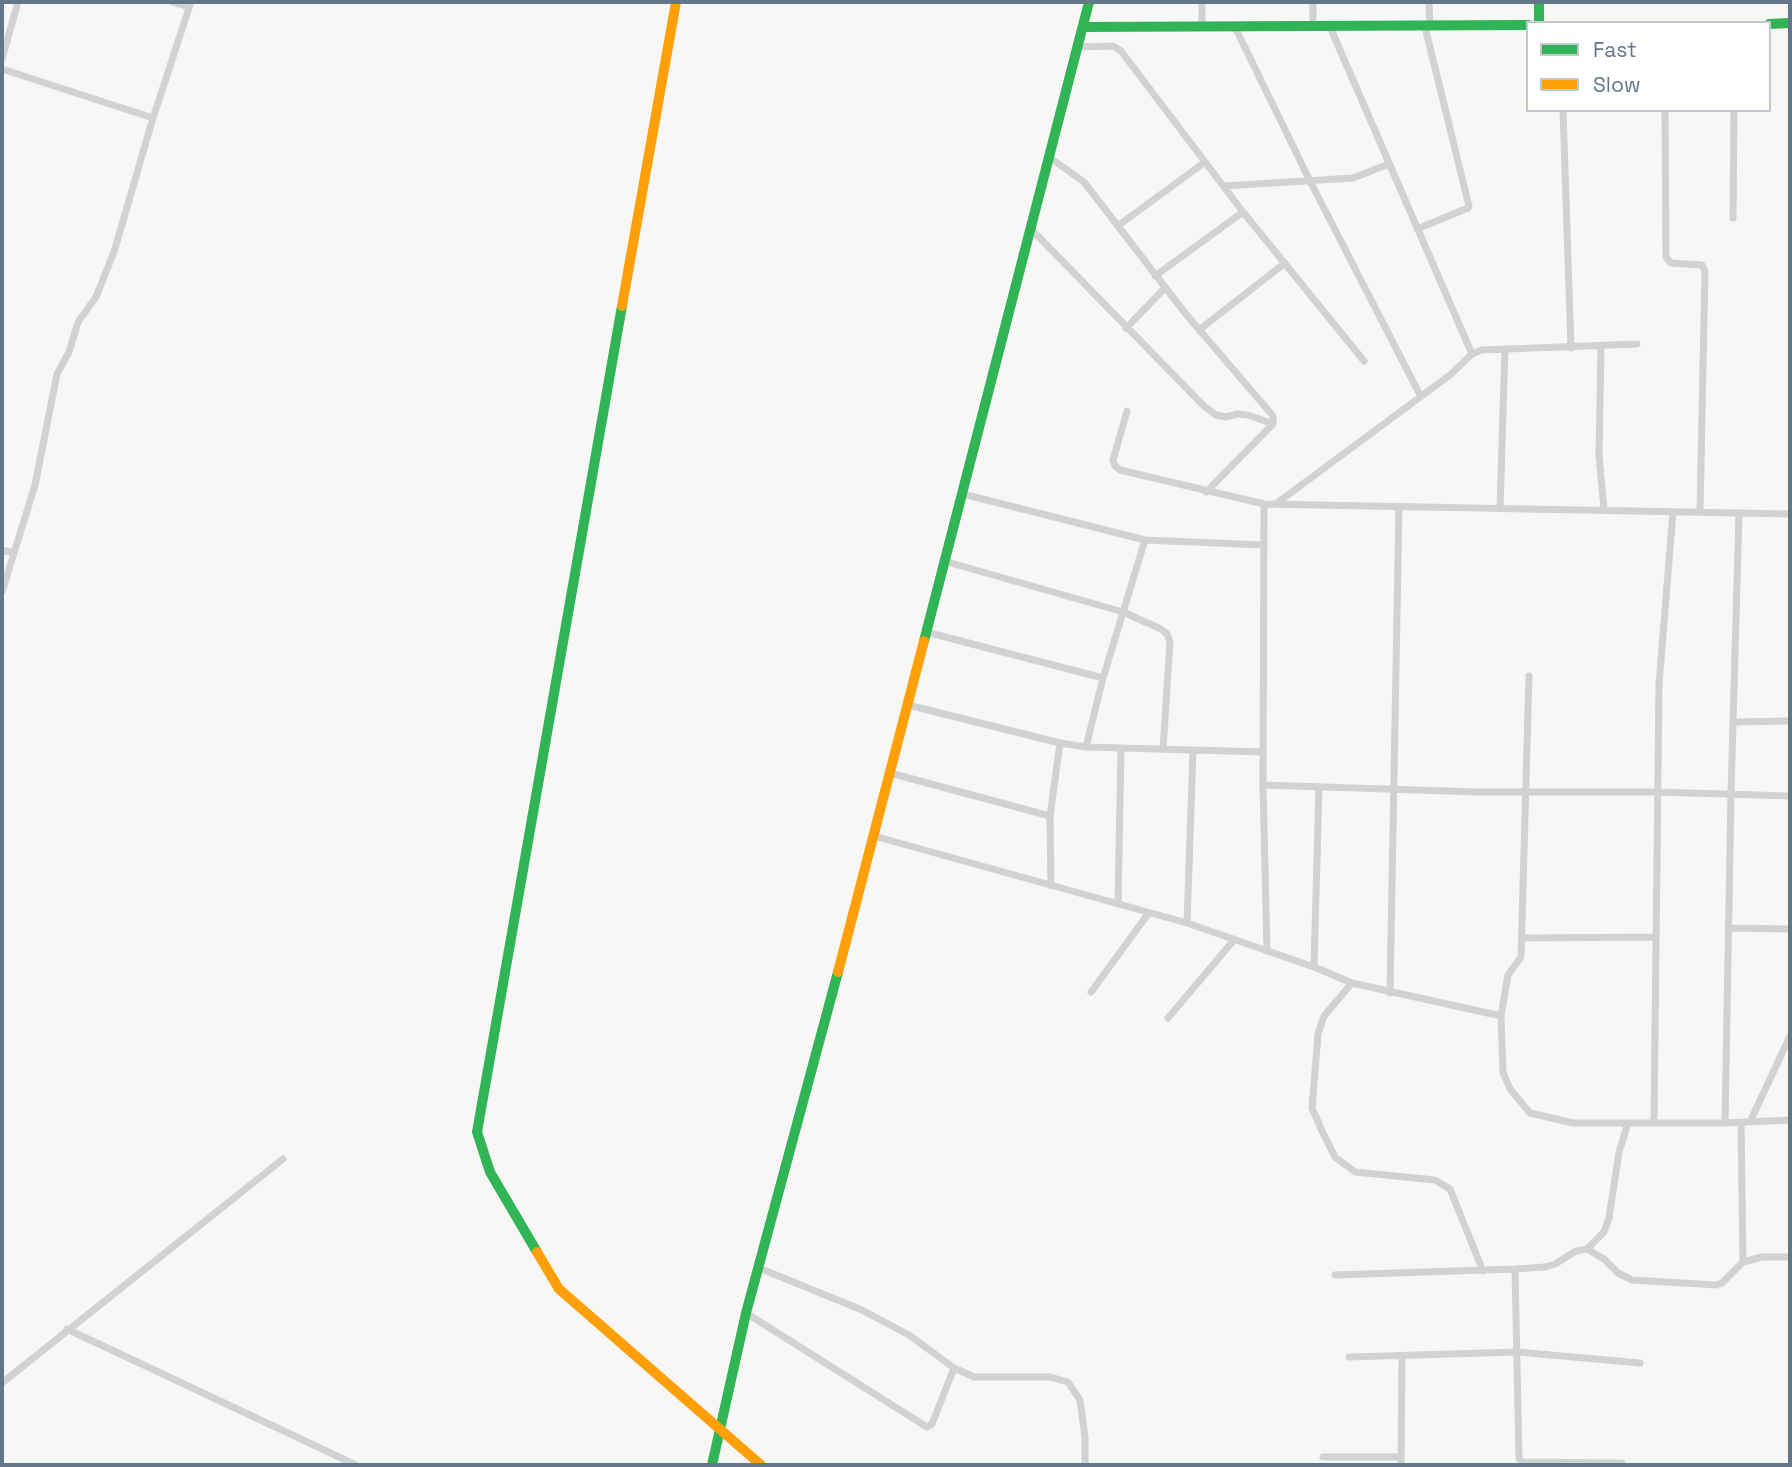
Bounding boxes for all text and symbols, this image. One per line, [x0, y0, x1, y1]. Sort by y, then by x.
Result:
legend [1526, 21, 1771, 112]
text: Fast [1593, 36, 1637, 63]
text: Slow [1593, 71, 1641, 98]

